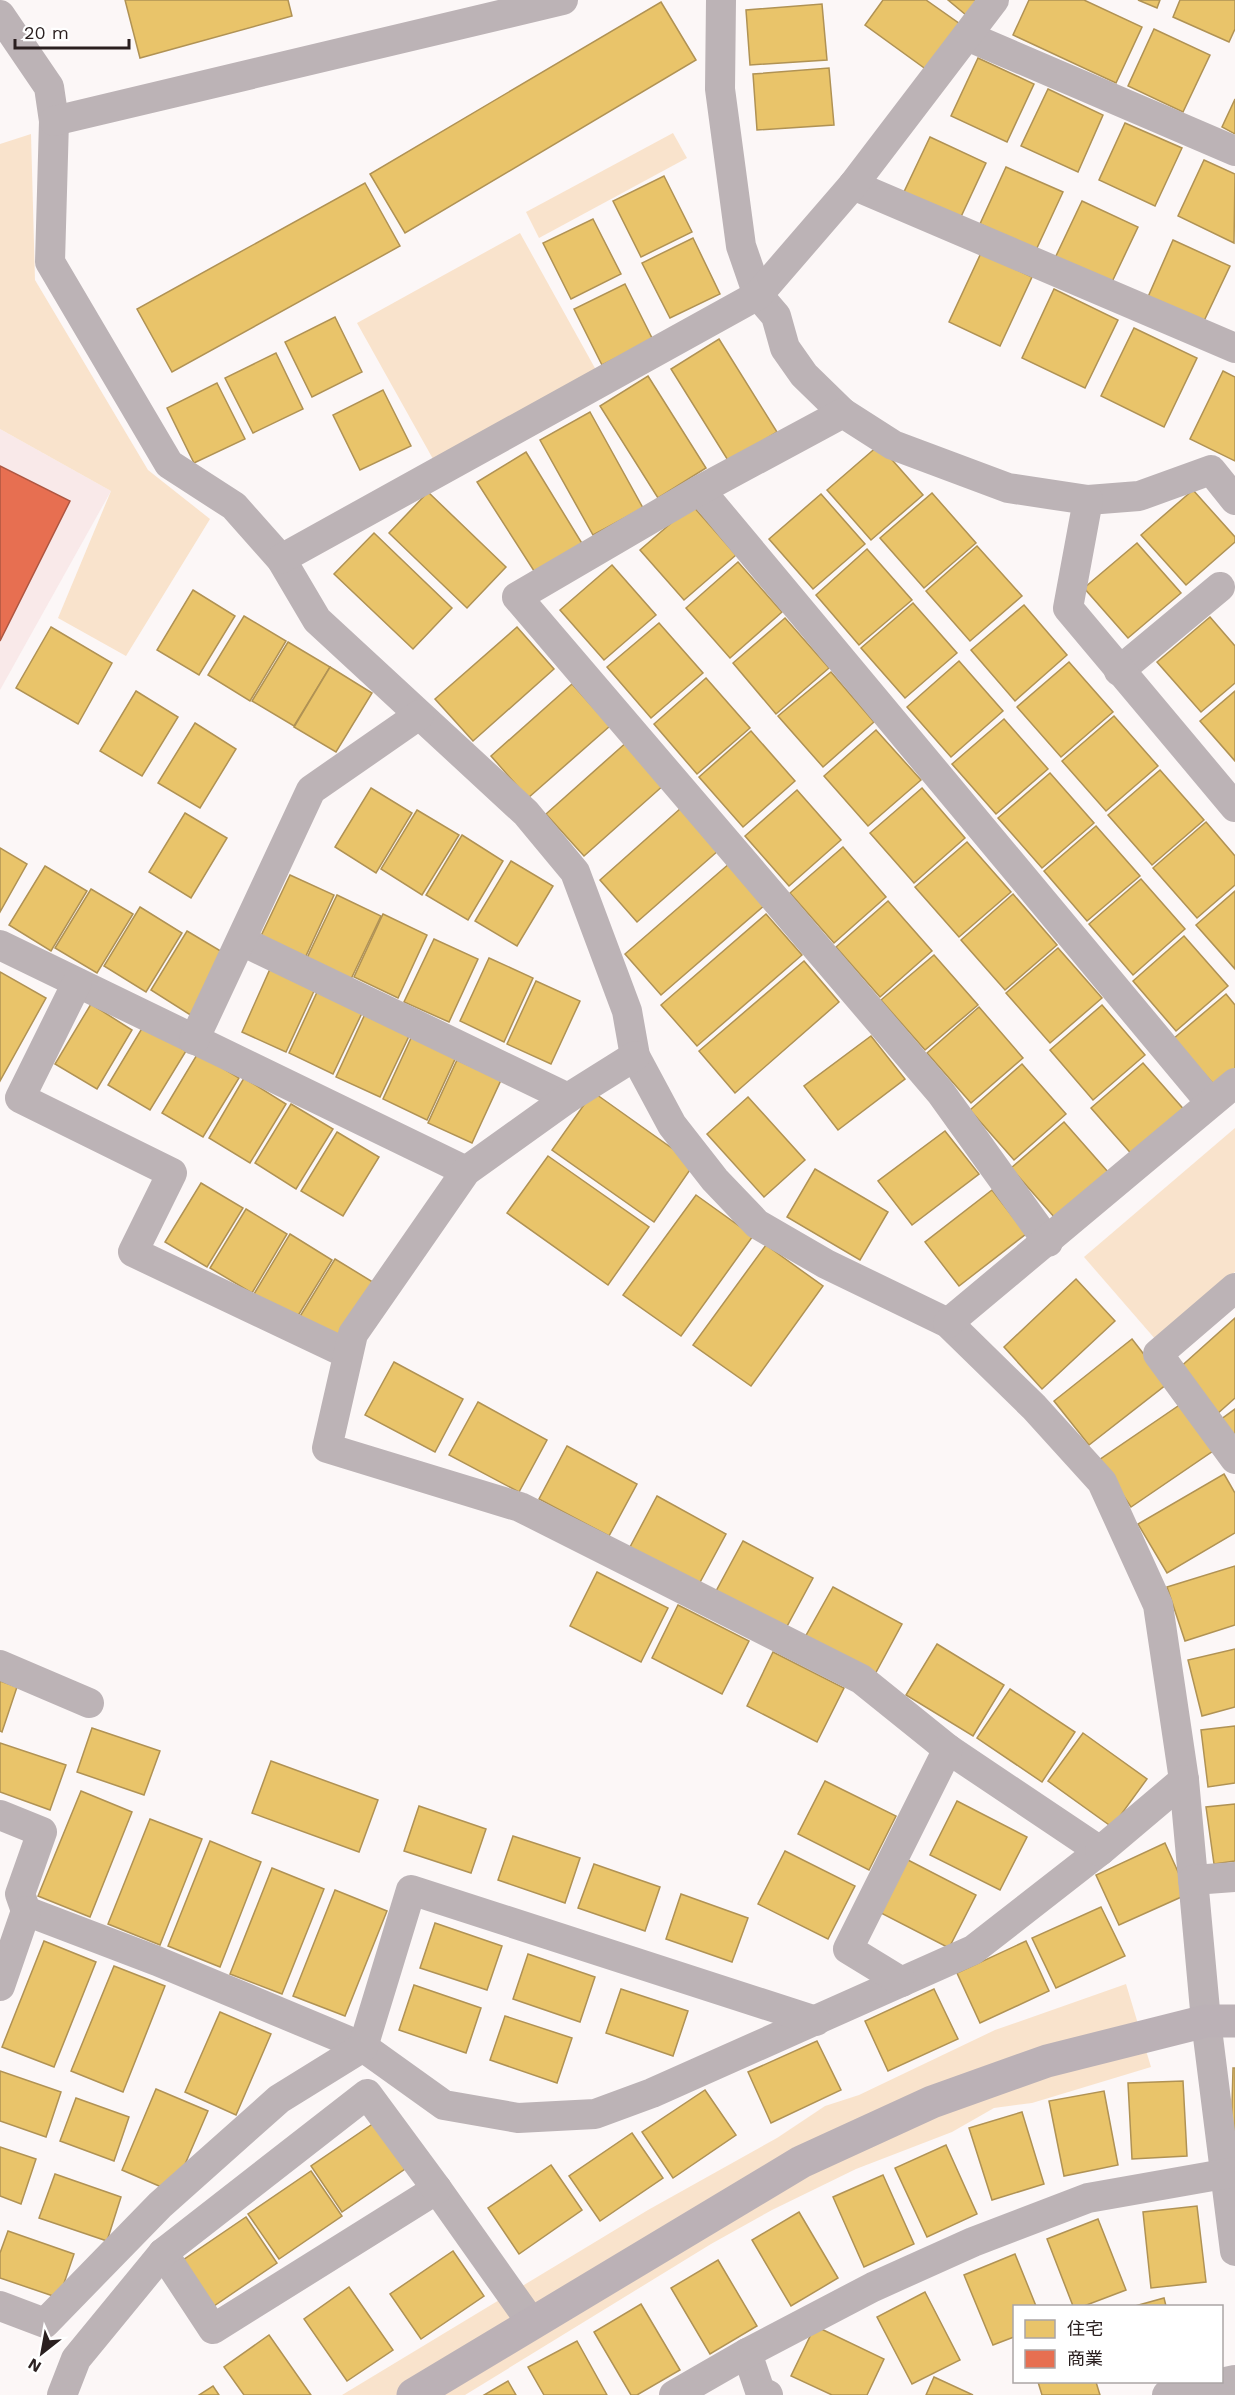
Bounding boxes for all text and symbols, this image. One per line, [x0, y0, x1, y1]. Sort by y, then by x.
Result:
scale bar [15, 12, 129, 50]
text: 20 m [24, 22, 69, 43]
legend [1013, 2305, 1223, 2383]
text: 住宅 [1067, 2318, 1103, 2339]
north arrow [12, 2323, 72, 2383]
text: 商業 [1067, 2348, 1103, 2369]
text: N [25, 2354, 45, 2377]

